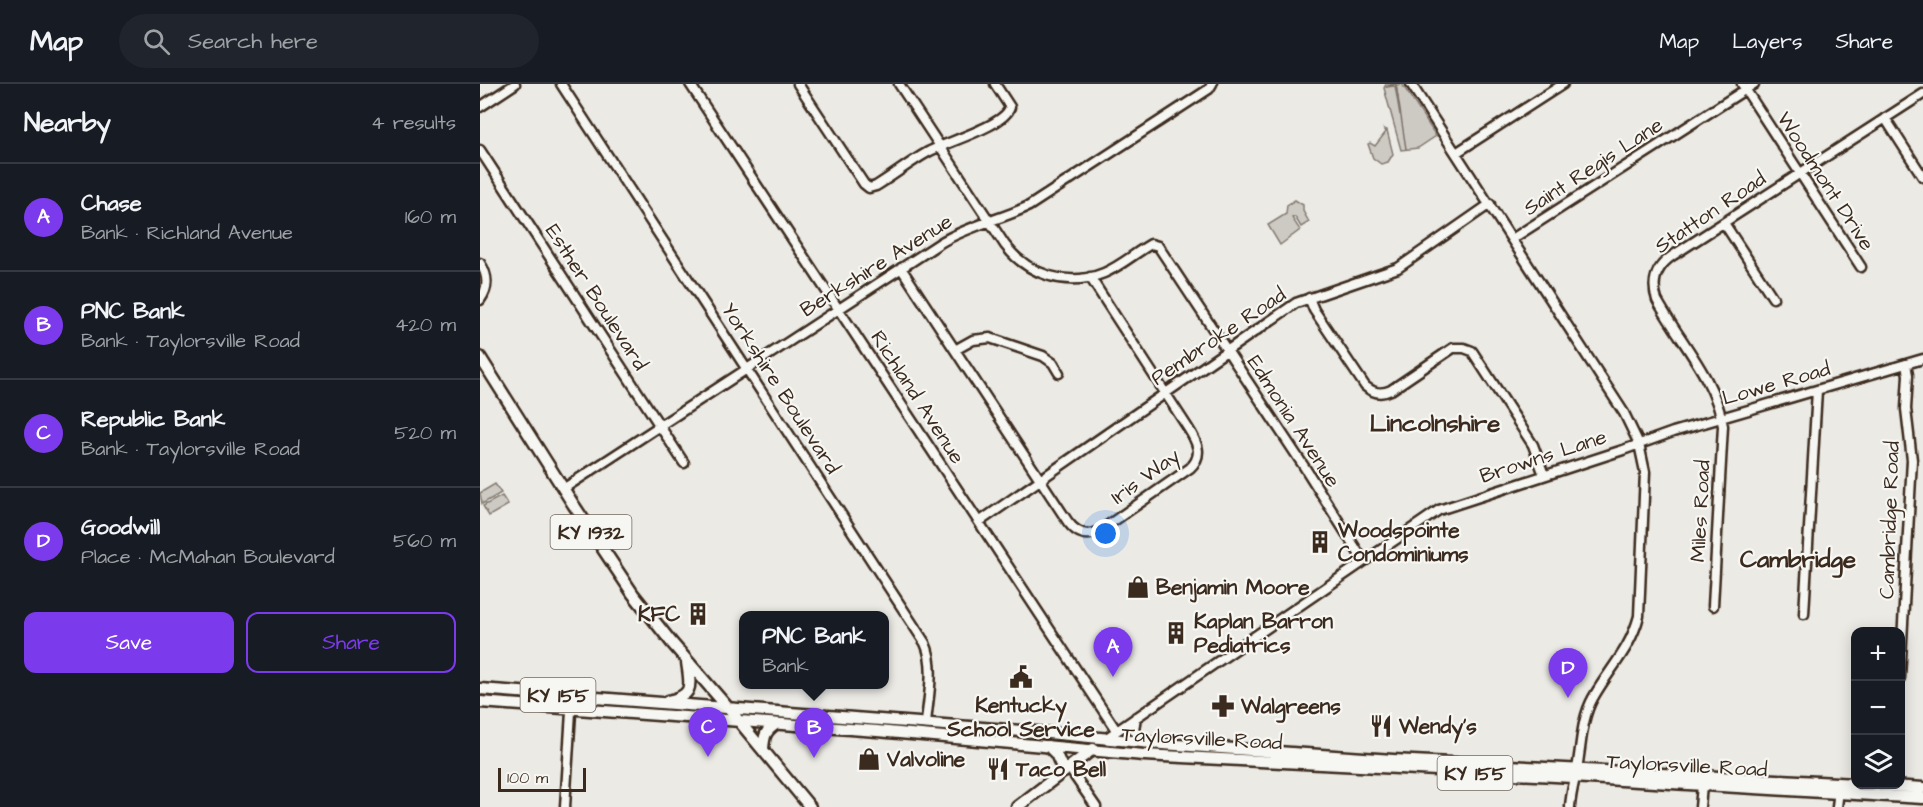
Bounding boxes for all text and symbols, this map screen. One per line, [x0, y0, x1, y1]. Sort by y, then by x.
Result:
search box [119, 14, 539, 68]
text: Map [30, 22, 83, 61]
icon: search [140, 25, 173, 58]
text: Search here [188, 26, 318, 57]
text: Map [1659, 27, 1699, 56]
text: Layers [1732, 27, 1802, 56]
text: Share [1835, 27, 1893, 56]
text: Nearby [24, 105, 111, 141]
street label: Woodmont Drive [1770, 106, 1881, 256]
text: 4 results [371, 109, 456, 137]
street label: Saint Regis Lane [1518, 110, 1670, 224]
street label: Statton Road [1649, 164, 1772, 260]
text: Chase [81, 188, 142, 219]
text: A [37, 203, 50, 231]
text: 160 m [405, 203, 456, 231]
street label: Berkshire Avenue [795, 207, 958, 324]
street label: Esther Boulevard [538, 218, 655, 376]
text: Bank · Richland Avenue [81, 219, 293, 247]
street label: Pembroke Road [1145, 280, 1292, 392]
text: PNC Bank [81, 296, 185, 327]
street label: Yorkshire Boulevard [714, 297, 847, 480]
text: B [36, 311, 51, 339]
text: 420 m [395, 311, 456, 339]
street label: Richland Avenue [864, 325, 972, 470]
text: Bank · Taylorsville Road [81, 327, 300, 355]
street label: Edmonia Avenue [1240, 349, 1347, 493]
street label: Lowe Road [1719, 354, 1834, 413]
text: Republic Bank [81, 404, 225, 435]
district label: Lincolnshire [1370, 407, 1500, 441]
text: C [36, 419, 51, 447]
text: 520 m [394, 419, 456, 447]
street label: Browns Lane [1476, 422, 1610, 491]
text: Bank · Taylorsville Road [81, 435, 300, 463]
street label: Cambridge Road [1872, 440, 1909, 600]
street label: Iris Way [1105, 441, 1187, 513]
street label: Miles Road [1683, 459, 1718, 563]
text: Goodwill [81, 512, 160, 543]
road number: KY 1932 [550, 515, 632, 549]
place label: Woodspointe Condominiums [1337, 516, 1469, 569]
your location [1091, 519, 1120, 548]
text: D [37, 527, 50, 555]
text: 560 m [393, 527, 456, 555]
building icon: Woodspointe Condominiums [1307, 529, 1333, 555]
text: Place · McMahan Boulevard [81, 543, 335, 571]
district label: Cambridge [1740, 543, 1856, 578]
place label: Benjamin Moore [1156, 573, 1310, 603]
shop icon: Benjamin Moore [1125, 574, 1151, 600]
place label: KFC [638, 600, 680, 629]
building icon: KFC [685, 601, 711, 627]
place label: Kaplan Barron Pediatrics [1194, 607, 1334, 660]
popup [739, 611, 889, 689]
button: Save [24, 612, 234, 673]
button: Share [246, 612, 456, 673]
building icon: Kaplan Barron Pediatrics [1163, 620, 1189, 646]
text: PNC Bank [762, 621, 866, 652]
map controls [1851, 627, 1905, 789]
button: + [1851, 627, 1905, 681]
pin: A [1094, 628, 1132, 677]
pin: D [1548, 648, 1588, 698]
text: Bank [762, 652, 809, 680]
public building icon: Kentucky School Service [1008, 664, 1034, 690]
road number: KY 155 [520, 678, 596, 712]
button: − [1851, 681, 1905, 735]
place label: Kentucky School Service [946, 691, 1095, 744]
place label: Walgreens [1240, 692, 1341, 723]
pharmacy icon: Walgreens [1210, 693, 1236, 719]
pin: C [688, 708, 728, 757]
pin: B [794, 708, 834, 758]
place label: Wendy's [1398, 712, 1477, 744]
restaurant icon: Wendy's [1368, 713, 1394, 739]
street label: Taylorsville Road [1121, 720, 1283, 759]
button: layers [1851, 735, 1905, 789]
place label: Valvoline [886, 745, 966, 774]
shop icon: Valvoline [856, 746, 882, 772]
street label: Taylorsville Road [1606, 747, 1768, 786]
place label: Taco Bell [1015, 755, 1107, 784]
restaurant icon: Taco Bell [985, 756, 1011, 782]
road number: KY 155 [1438, 756, 1512, 790]
scale bar [498, 765, 586, 792]
text: 100 m [507, 767, 548, 789]

